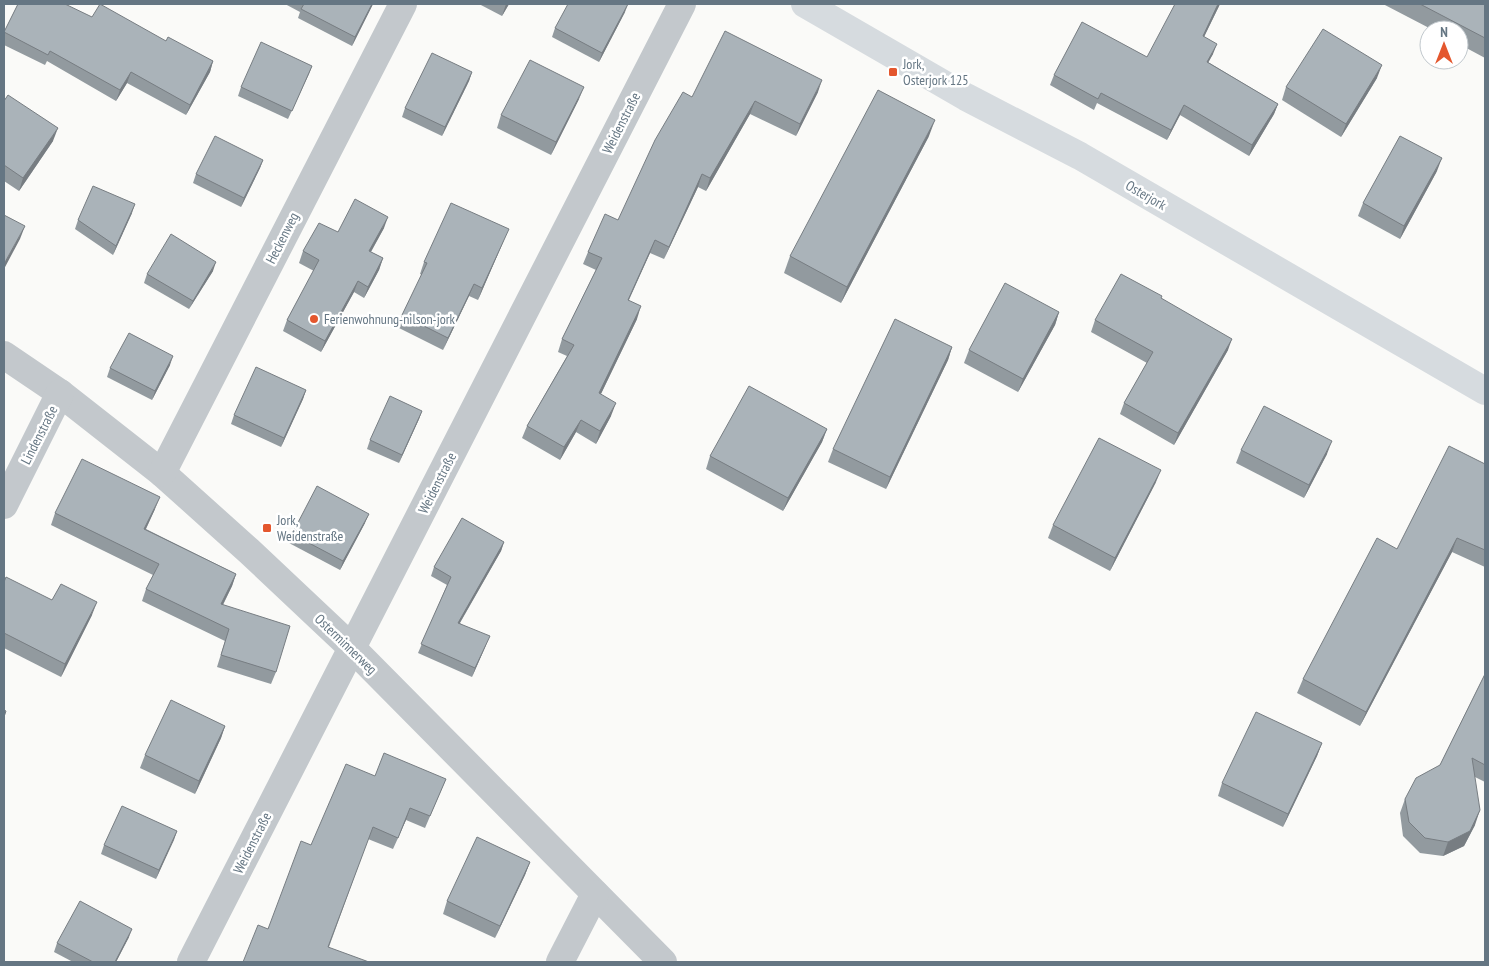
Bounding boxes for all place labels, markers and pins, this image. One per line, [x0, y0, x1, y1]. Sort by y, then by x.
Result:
place label: Jork, Osterjork 125 [902, 55, 969, 89]
marker: Jork, Osterjork 125 [887, 66, 899, 78]
place label: Ferienwohnung-nilson-jork [324, 310, 456, 328]
marker: Ferienwohnung-nilson-jork [308, 313, 320, 325]
place label: Jork, Weidenstraße [276, 511, 344, 545]
marker: Jork, Weidenstraße [261, 522, 273, 534]

